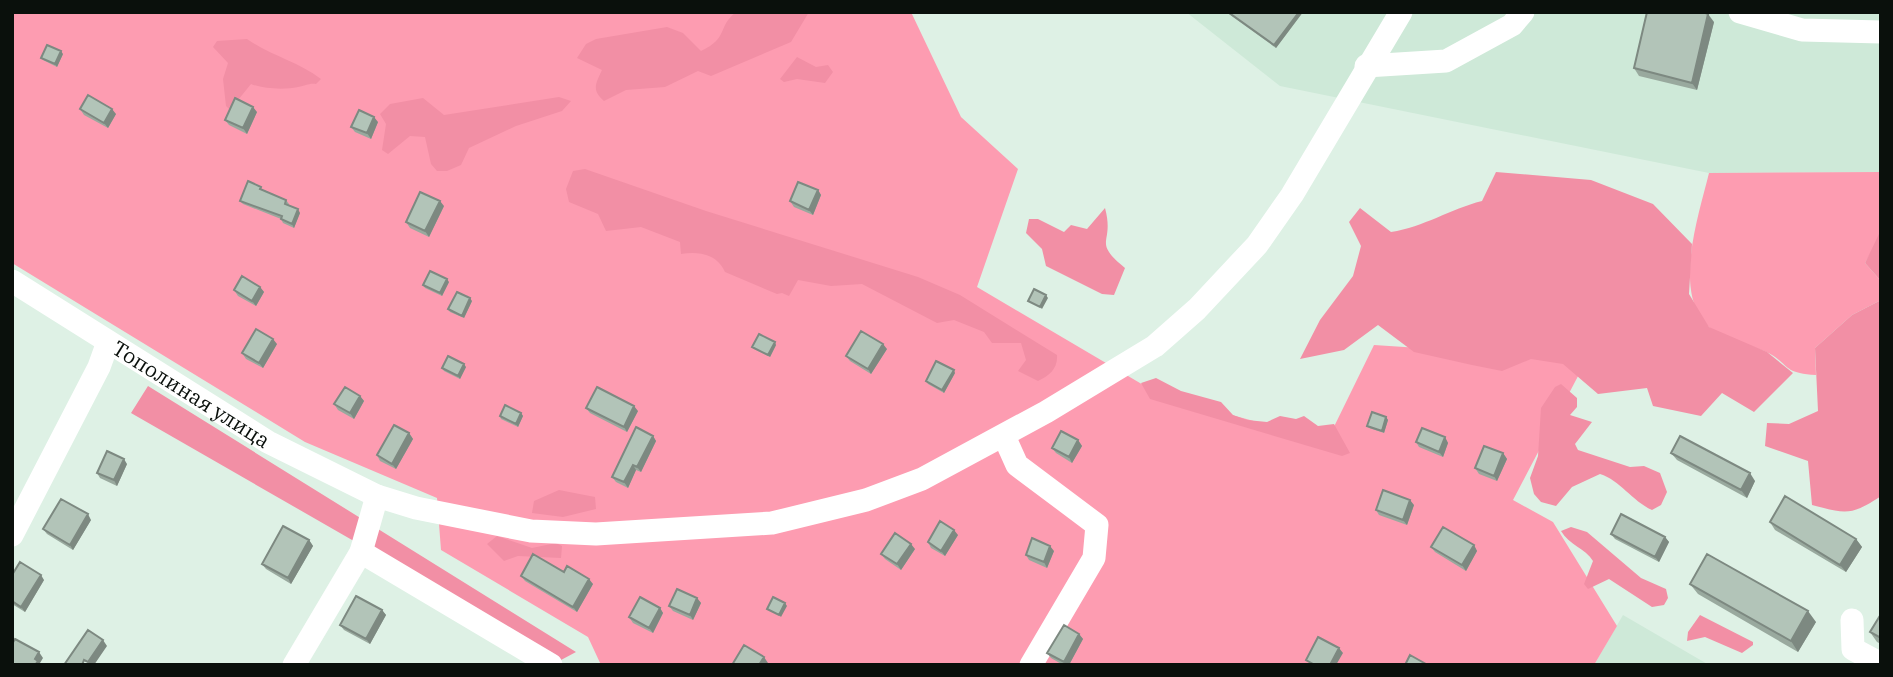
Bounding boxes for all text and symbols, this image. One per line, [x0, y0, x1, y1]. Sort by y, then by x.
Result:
street label: Тополиная улица [107, 334, 276, 454]

